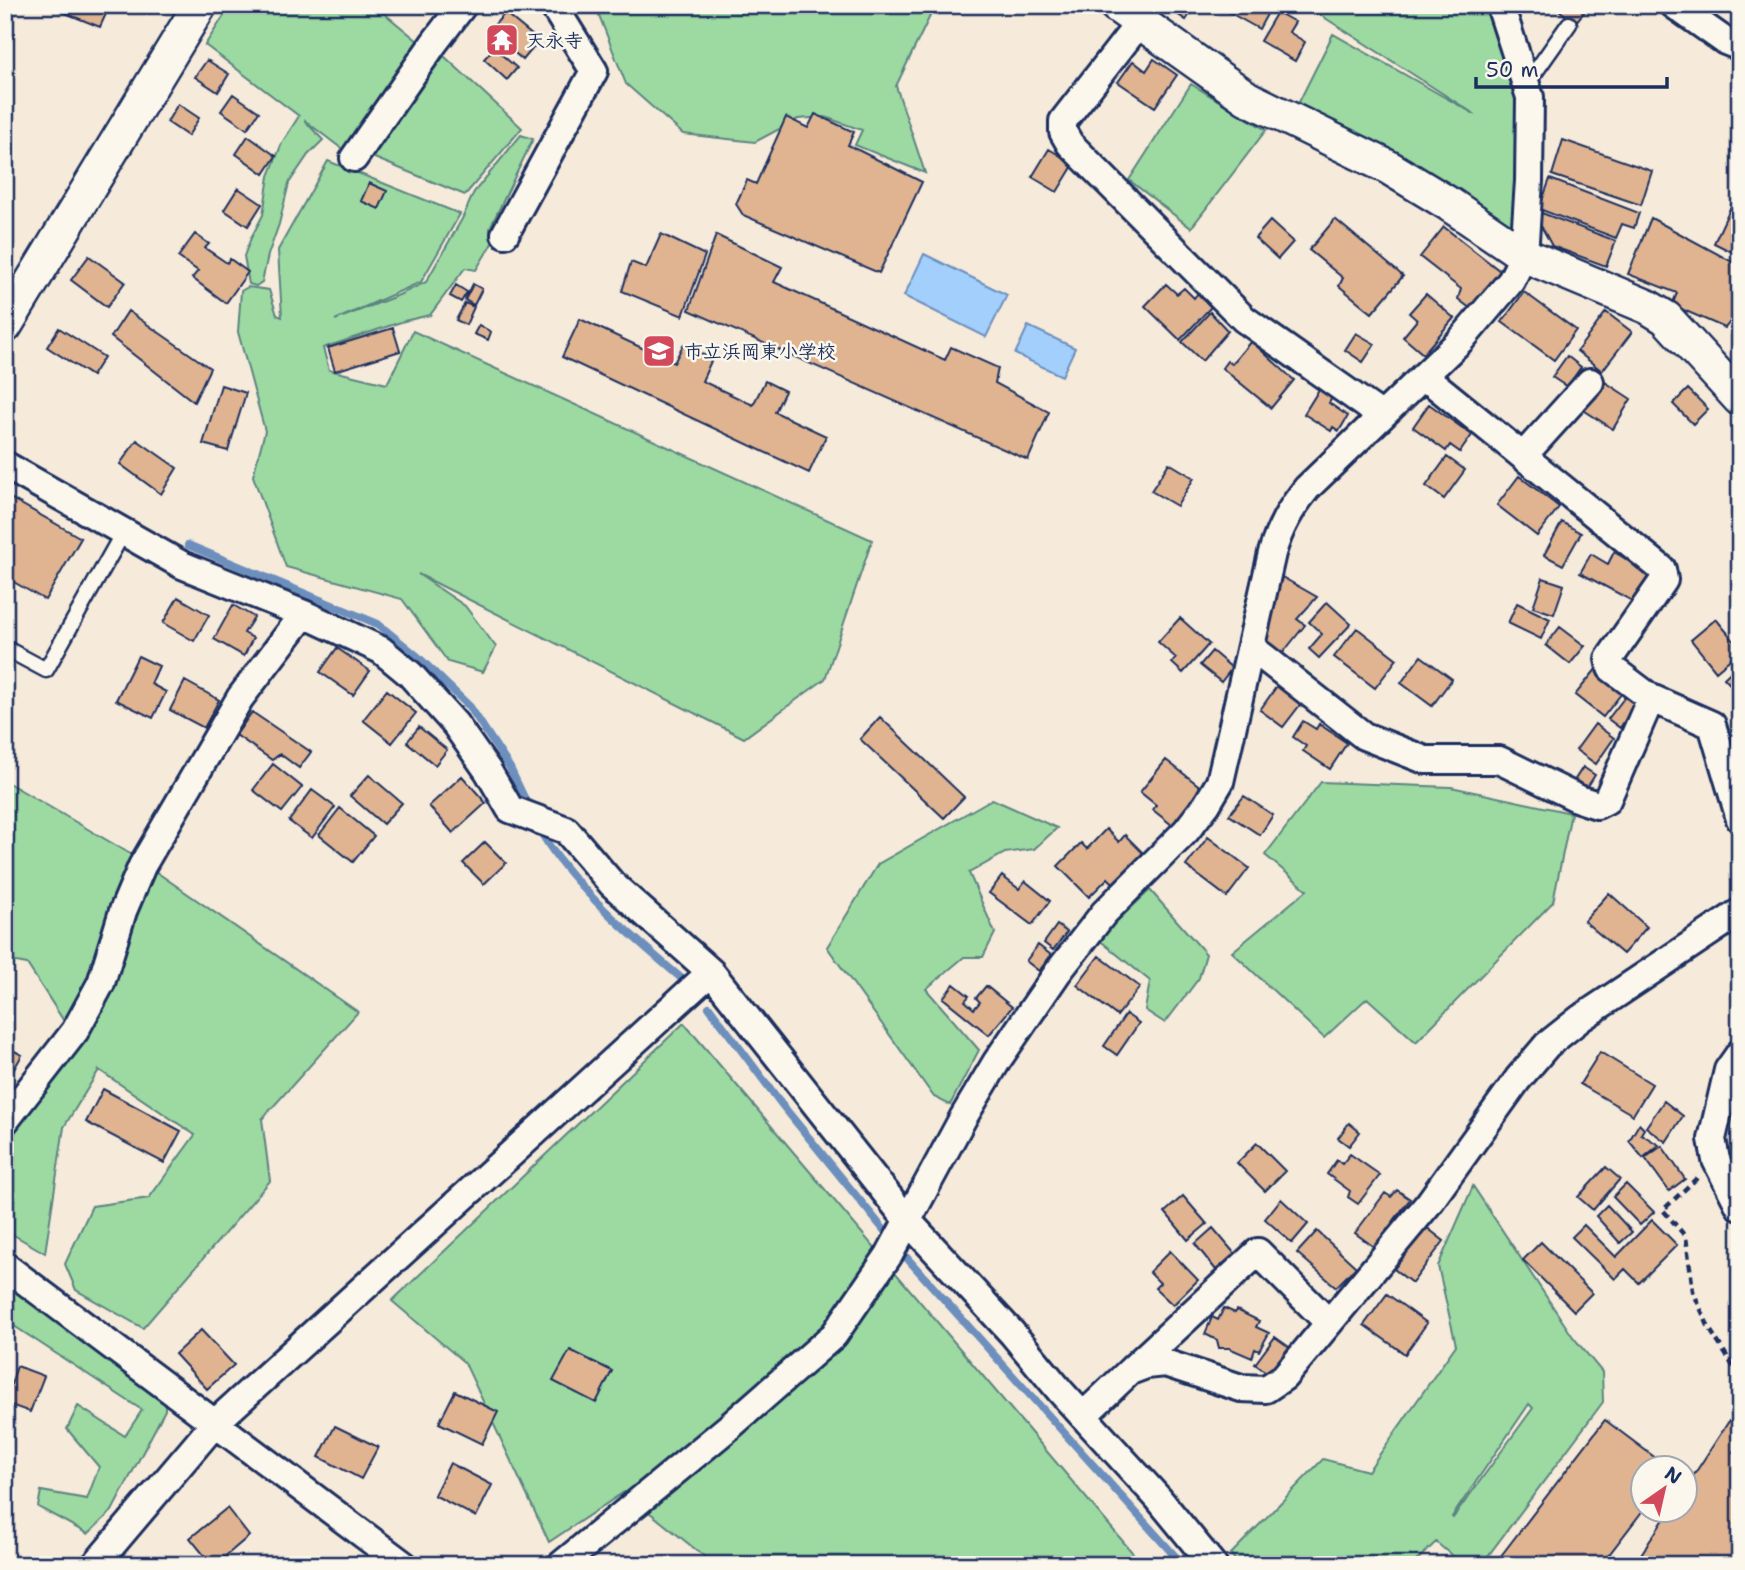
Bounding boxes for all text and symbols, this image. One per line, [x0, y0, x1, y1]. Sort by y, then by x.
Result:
temple icon: 天永寺 [483, 21, 521, 59]
place label: 天永寺 [526, 28, 583, 53]
scale bar [1476, 46, 1666, 90]
text: 50 m [1486, 56, 1539, 84]
school or university icon: 市立浜岡東小学校 [640, 332, 678, 370]
place label: 市立浜岡東小学校 [684, 339, 836, 364]
north arrow [1630, 1454, 1700, 1524]
text: N [1660, 1461, 1686, 1490]

